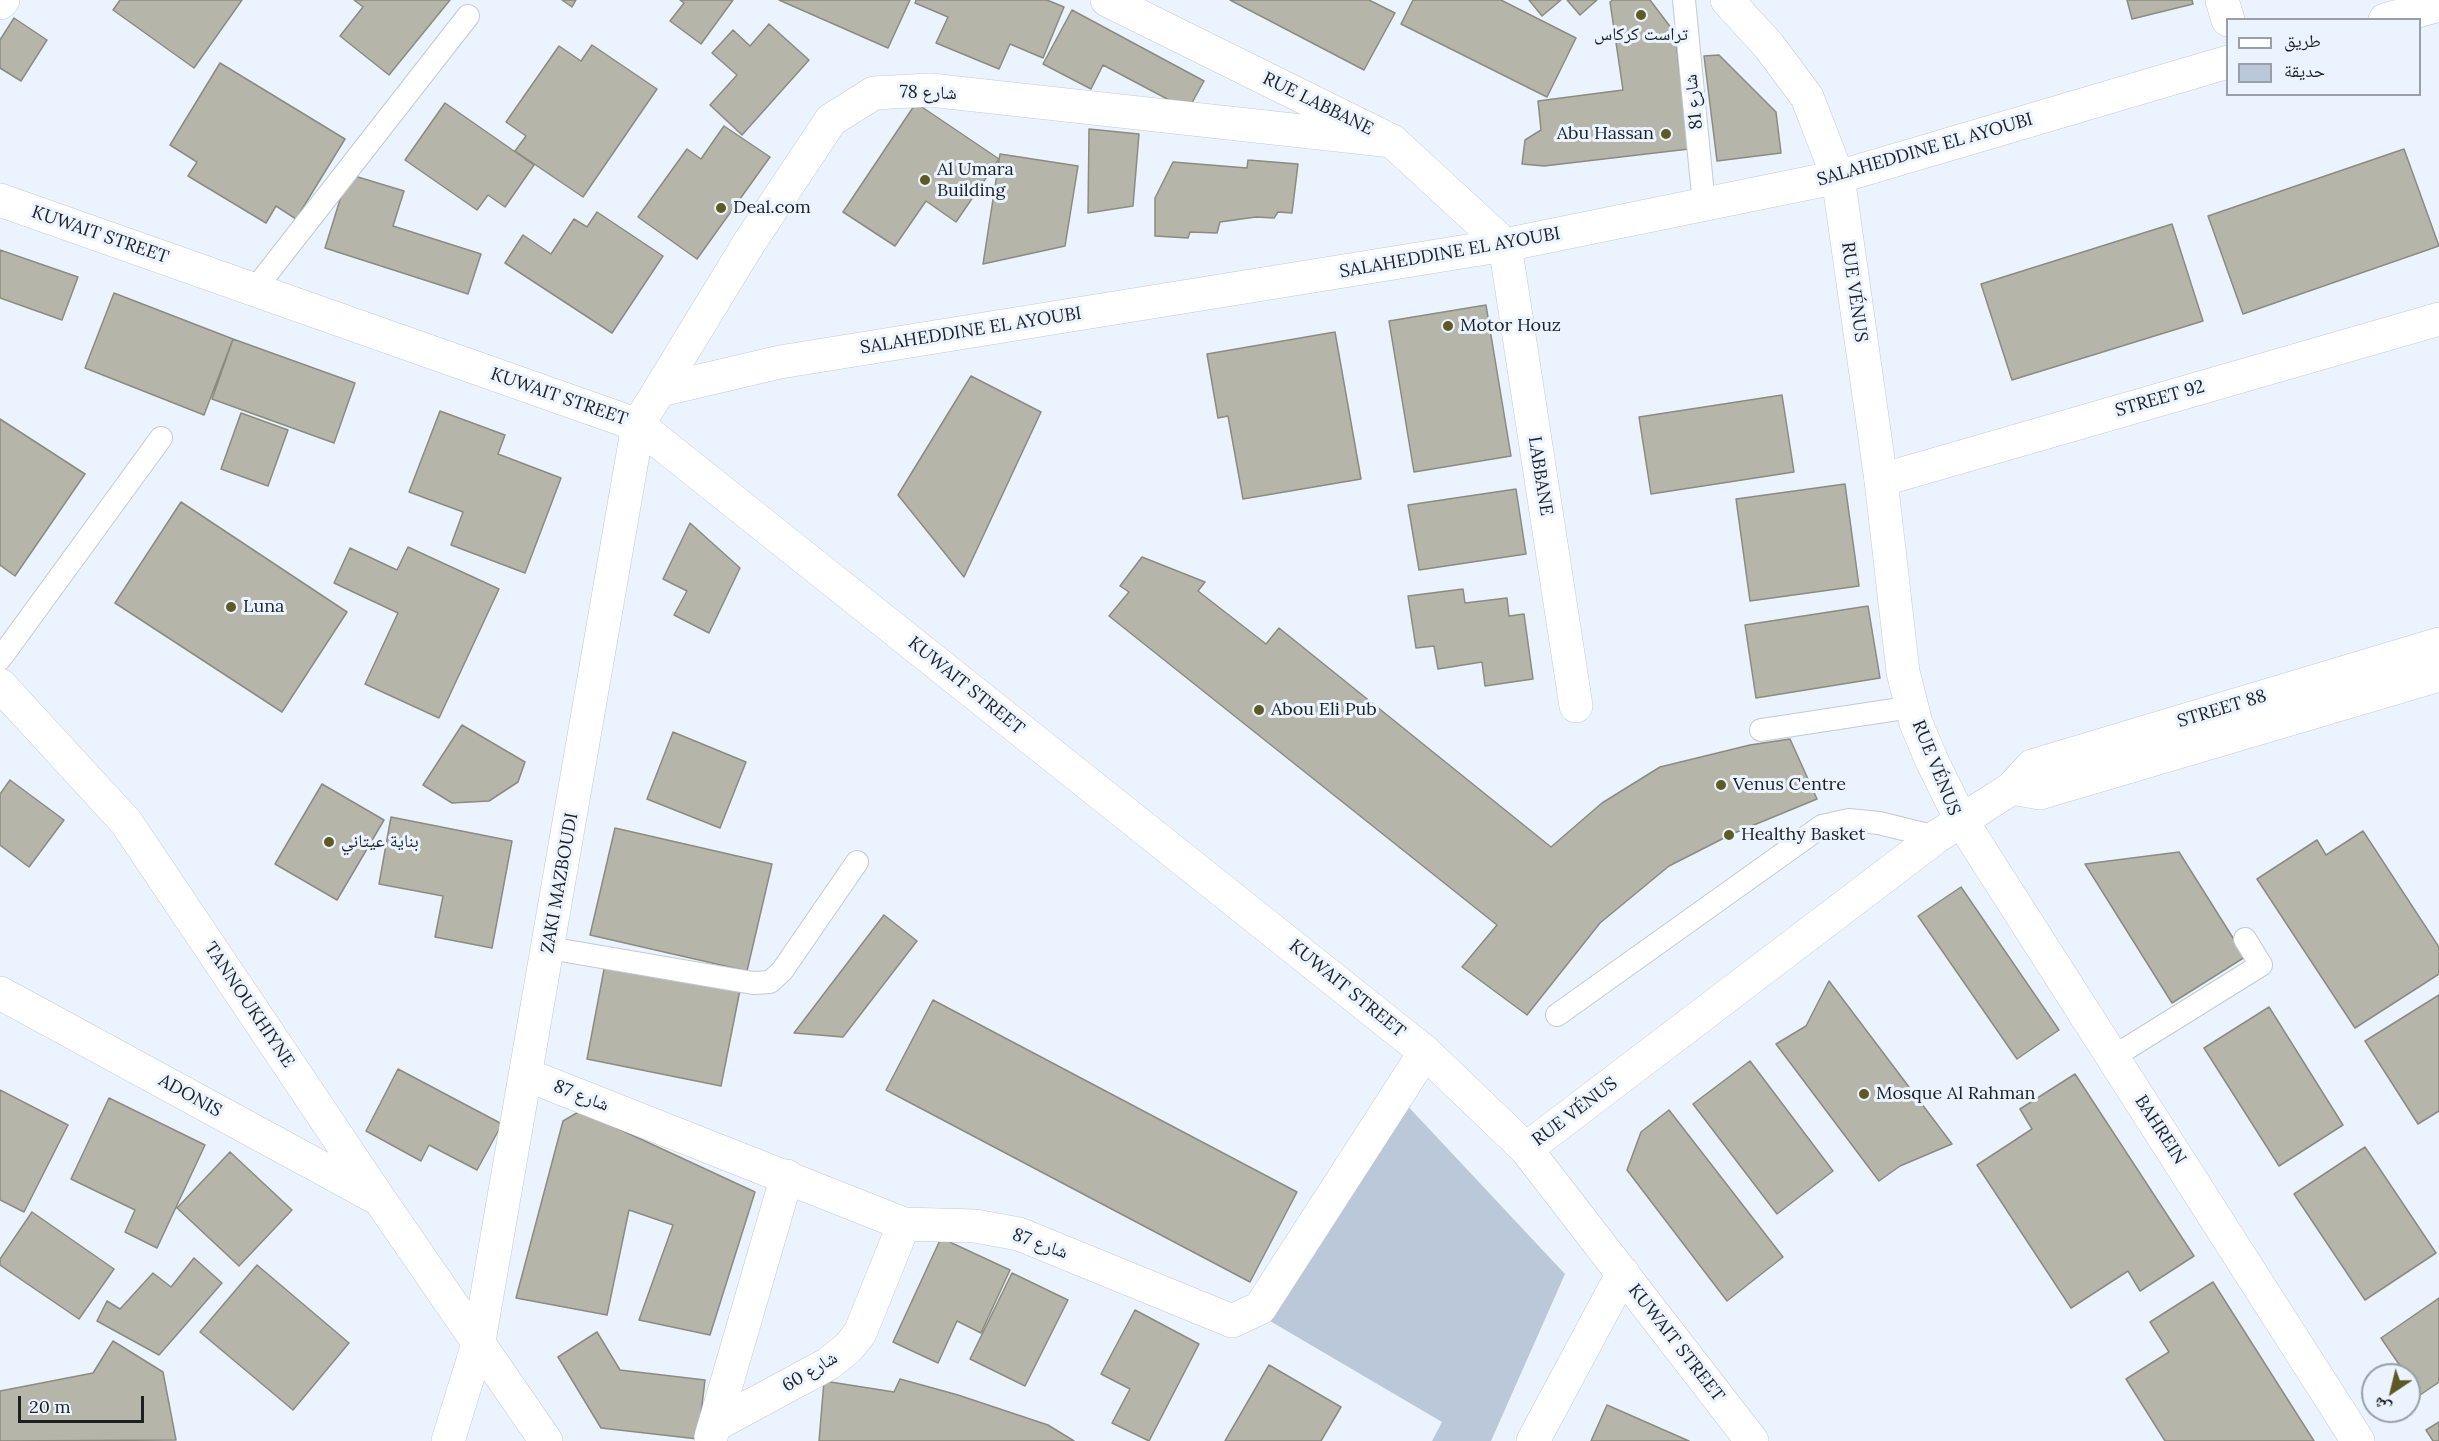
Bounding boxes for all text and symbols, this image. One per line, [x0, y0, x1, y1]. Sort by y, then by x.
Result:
marker: تراست كركاس [1634, 8, 1648, 22]
legend [2226, 18, 2421, 96]
place label: تراست كركاس [1594, 24, 1688, 46]
text: طريق [2284, 29, 2321, 52]
text: حديقة [2284, 59, 2325, 82]
street label: RUE LABBANE [1259, 68, 1377, 140]
street label: شارع 81 [1680, 73, 1708, 131]
street label: شارع 78 [899, 81, 957, 105]
street label: SALAHEDDINE EL AYOUBI [1815, 109, 2035, 191]
place label: Abu Hassan [1557, 123, 1654, 145]
marker: Abu Hassan [1659, 127, 1673, 141]
place label: Al Umara Building [937, 159, 1014, 201]
marker: Al Umara Building [918, 173, 932, 187]
place label: Deal.com [733, 197, 811, 219]
street label: KUWAIT STREET [29, 201, 171, 269]
marker: Deal.com [714, 201, 728, 215]
street label: SALAHEDDINE EL AYOUBI [1338, 223, 1562, 283]
street label: RUE VÉNUS [1836, 240, 1872, 344]
street label: SALAHEDDINE EL AYOUBI [859, 303, 1083, 359]
place label: Motor Houz [1460, 315, 1561, 337]
marker: Motor Houz [1441, 319, 1455, 333]
street label: KUWAIT STREET [488, 363, 630, 431]
street label: STREET 92 [2113, 376, 2207, 422]
street label: LABBANE [1523, 435, 1557, 517]
place label: Luna [243, 596, 284, 618]
marker: Luna [224, 600, 238, 614]
street label: KUWAIT STREET [903, 632, 1029, 740]
street label: STREET 88 [2175, 685, 2269, 733]
place label: Abou Eli Pub [1271, 699, 1377, 721]
marker: Abou Eli Pub [1252, 703, 1266, 717]
street label: RUE VÉNUS [1907, 717, 1965, 819]
place label: Venus Centre [1733, 774, 1846, 796]
marker: Venus Centre [1714, 778, 1728, 792]
street label: ZAKI MAZBOUDI [537, 811, 583, 955]
place label: Healthy Basket [1741, 824, 1865, 846]
marker: Healthy Basket [1722, 828, 1736, 842]
place label: بناية عيتاني [341, 831, 419, 853]
marker: بناية عيتاني [322, 835, 336, 849]
street label: KUWAIT STREET [1284, 935, 1410, 1043]
street label: TANNOUKHIYNE [199, 938, 299, 1072]
street label: ADONIS [155, 1070, 225, 1122]
street label: RUE VÉNUS [1528, 1073, 1622, 1151]
street label: شارع 87 [550, 1076, 612, 1116]
place label: Mosque Al Rahman [1876, 1083, 2035, 1105]
marker: Mosque Al Rahman [1857, 1087, 1871, 1101]
street label: BAHREIN [2130, 1091, 2190, 1169]
street label: شارع 87 [1009, 1224, 1071, 1264]
street label: KUWAIT STREET [1623, 1280, 1729, 1406]
street label: شارع 60 [778, 1347, 842, 1397]
north arrow [2361, 1363, 2421, 1423]
scale bar [21, 1384, 147, 1422]
text: ش [2369, 1393, 2395, 1419]
text: 20 m [29, 1395, 71, 1418]

